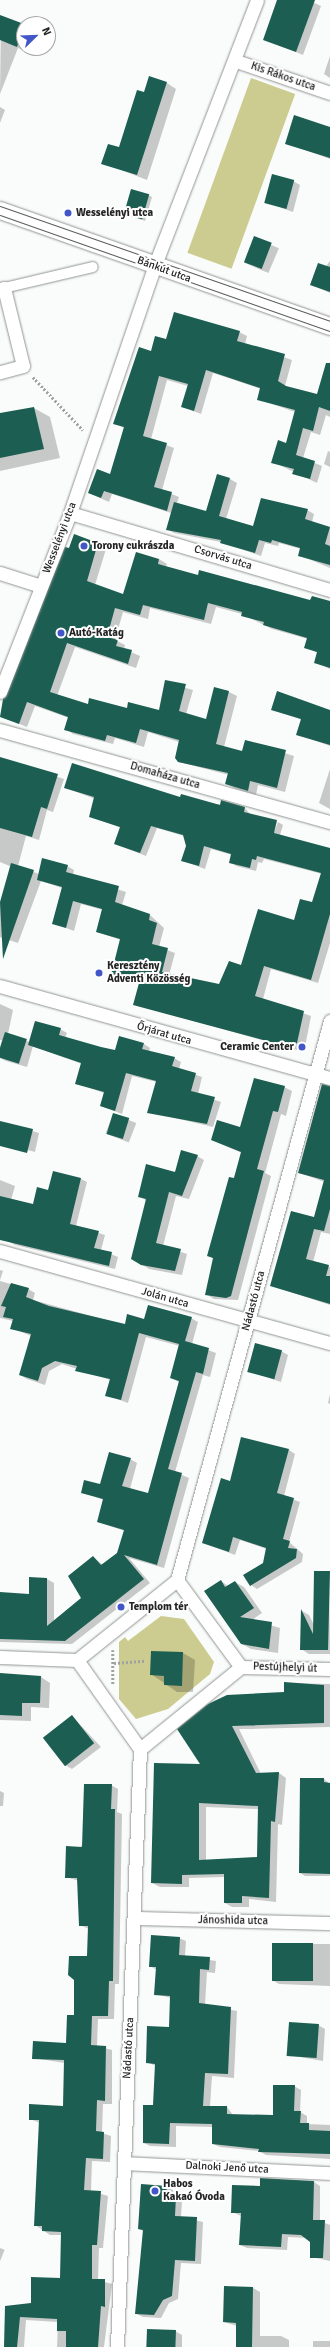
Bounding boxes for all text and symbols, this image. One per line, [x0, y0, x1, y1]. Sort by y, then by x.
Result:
north arrow [16, 16, 56, 56]
text: N [39, 25, 54, 38]
street label: Kis Rákos utca [249, 60, 317, 94]
place label: Wesselényi utca [76, 206, 153, 220]
marker: Wesselényi utca [63, 208, 73, 218]
street label: Bánkút utca [135, 254, 193, 286]
street label: Wesselényi utca [40, 501, 80, 575]
place label: Torony cukrászda [92, 539, 174, 553]
marker: Torony cukrászda [79, 541, 89, 551]
street label: Csorvás utca [192, 543, 254, 573]
place label: Autó-Katág [69, 626, 124, 640]
marker: Autó-Katág [56, 628, 66, 638]
street label: Domaháza utca [128, 760, 202, 792]
place label: Keresztény Adventi Közösség [107, 960, 190, 986]
marker: Keresztény Adventi Közösség [94, 968, 104, 978]
street label: Őrjárat utca [135, 1020, 193, 1048]
place label: Ceramic Center [220, 1040, 294, 1054]
marker: Ceramic Center [297, 1042, 307, 1052]
street label: Nádastó utca [240, 1270, 268, 1332]
street label: Jolán utca [140, 1285, 190, 1311]
place label: Templom tér [129, 1600, 188, 1614]
marker: Templom tér [116, 1602, 126, 1612]
street label: Pestújhelyi út [253, 1660, 317, 1676]
street label: Jánoshida utca [198, 1914, 268, 1928]
street label: Nádastó utca [121, 2017, 137, 2079]
street label: Dalnoki Jenő utca [185, 2159, 269, 2177]
place label: Habos Kakaó Óvoda [163, 2178, 225, 2204]
marker: Habos Kakaó Óvoda [150, 2186, 160, 2196]

